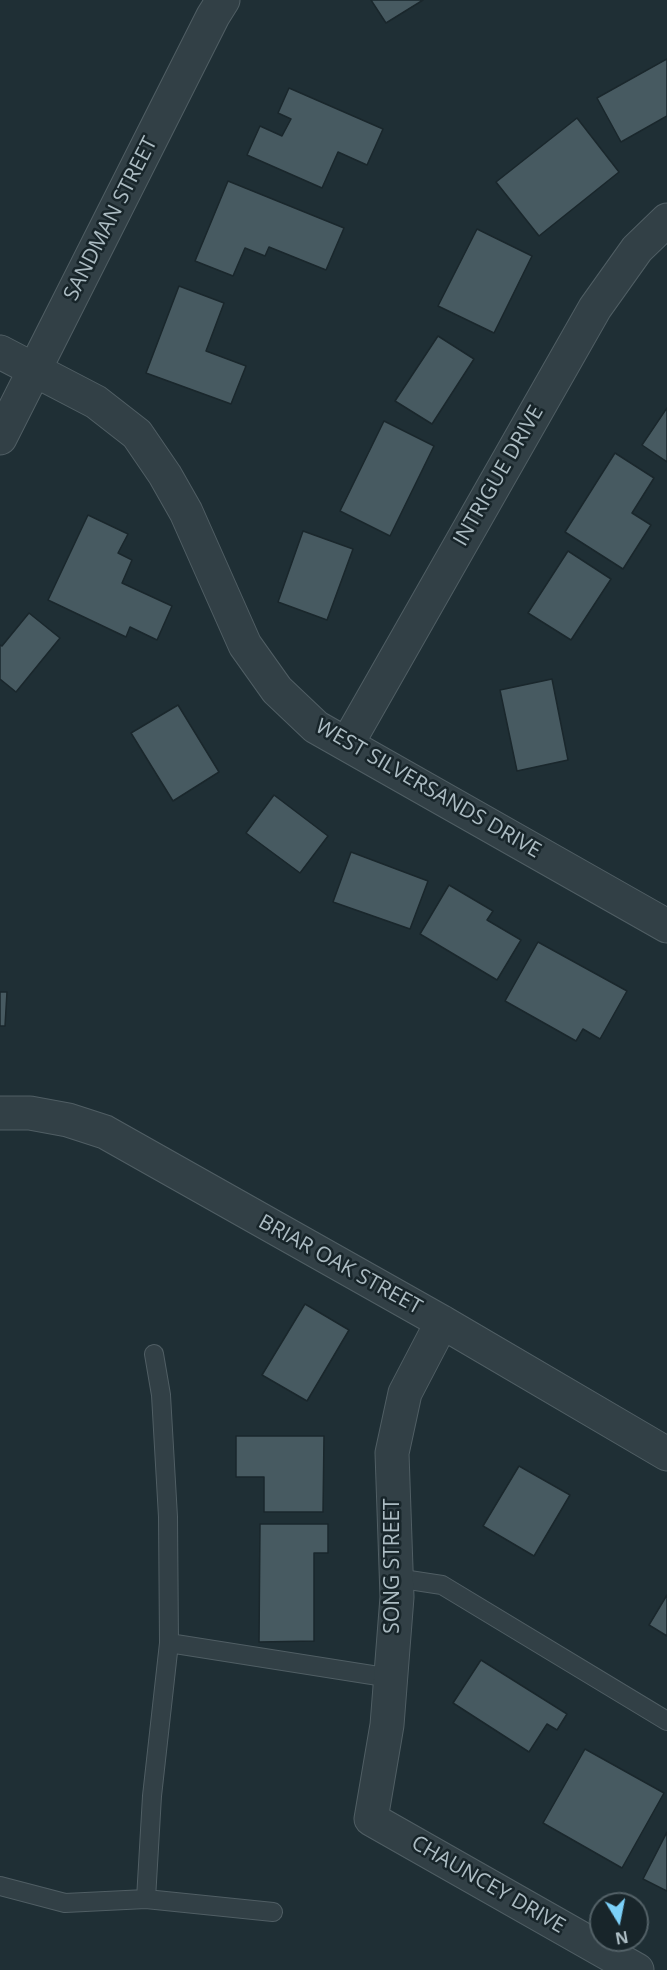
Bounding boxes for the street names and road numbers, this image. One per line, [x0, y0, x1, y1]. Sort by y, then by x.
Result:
street label: SANDMAN STREET [59, 133, 163, 305]
street label: INTRIGUE DRIVE [449, 401, 549, 551]
street label: WEST SILVERSANDS DRIVE [311, 714, 545, 864]
street label: BRIAR OAK STREET [254, 1210, 426, 1320]
street label: SONG STREET [380, 1498, 406, 1634]
street label: CHAUNCEY DRIVE [407, 1831, 569, 1939]

